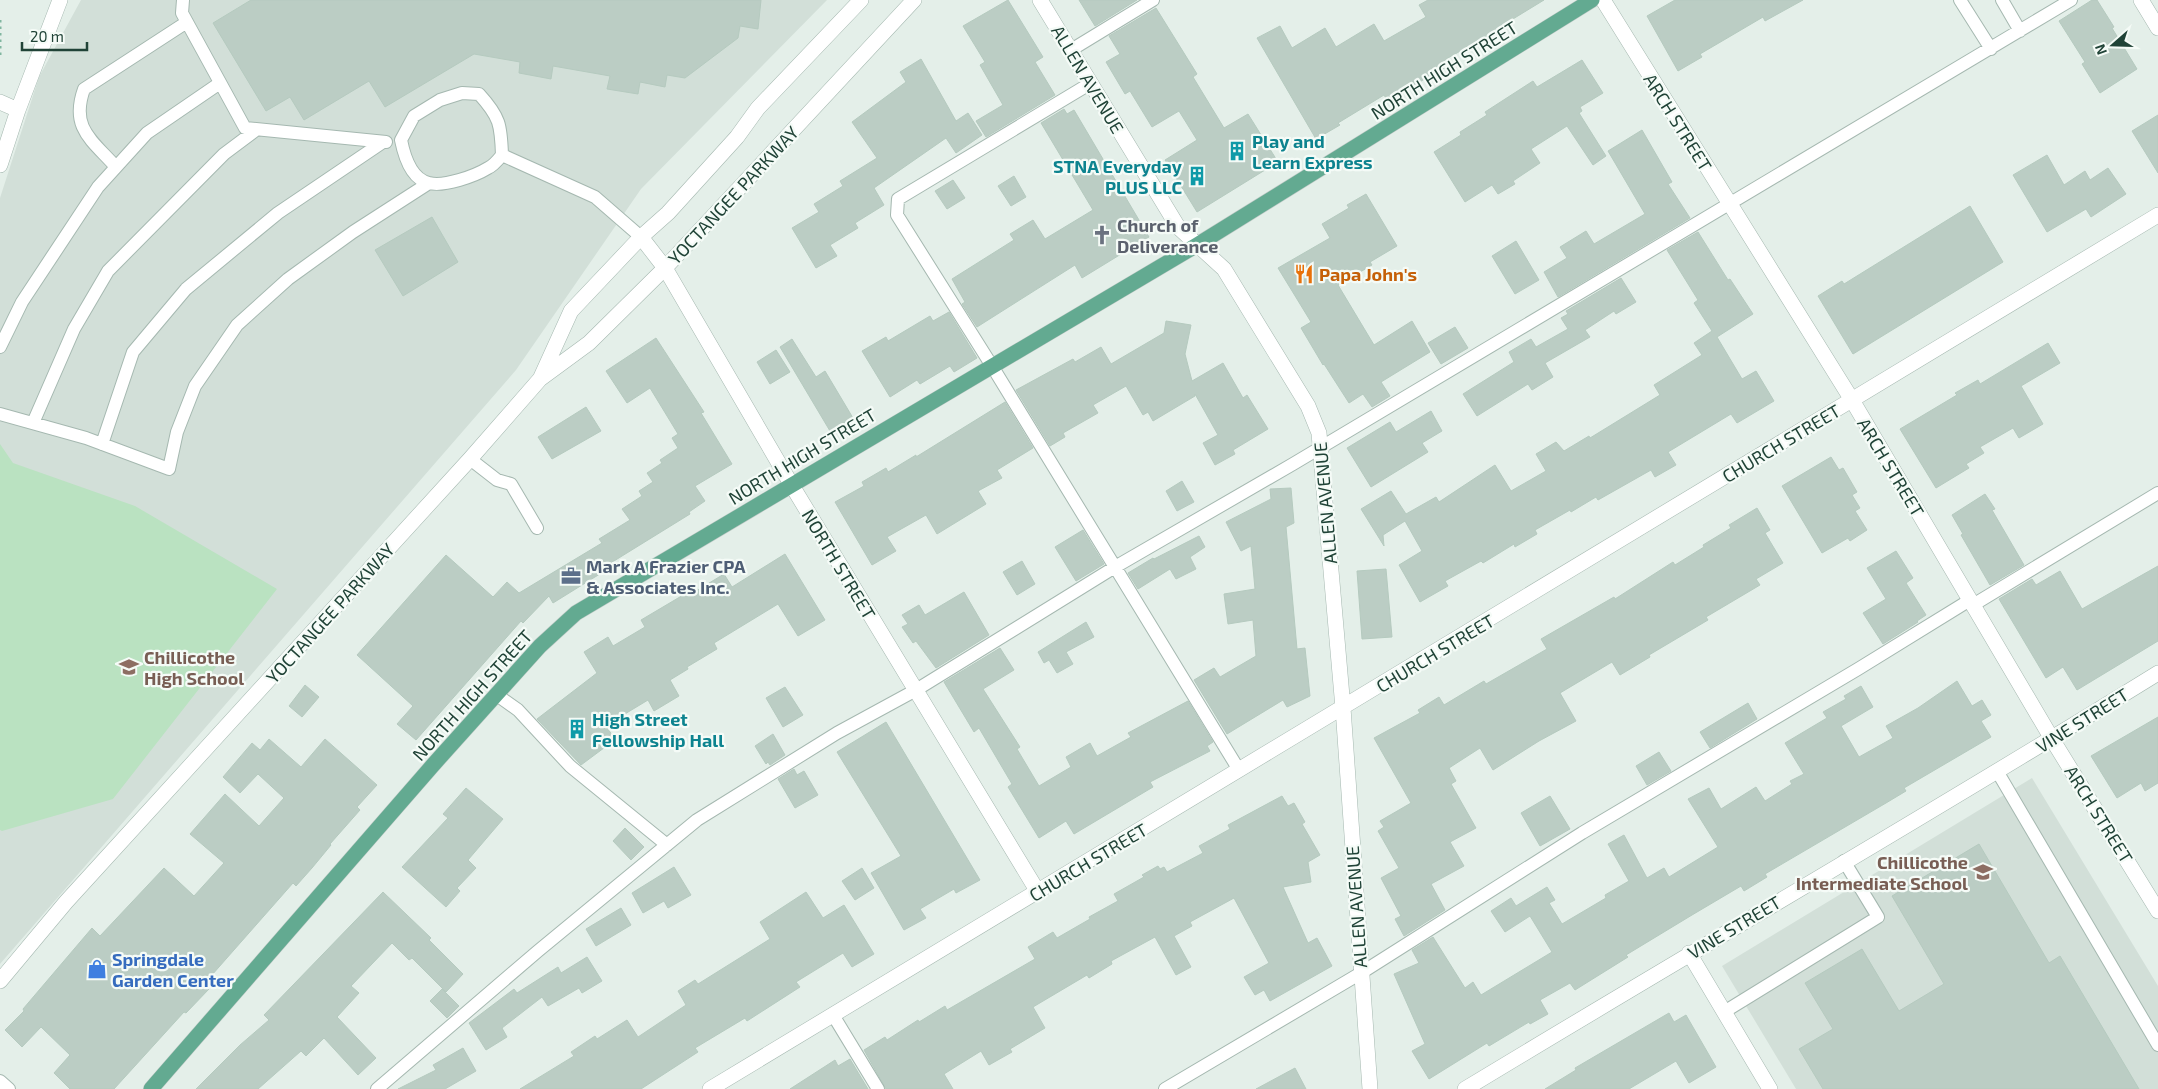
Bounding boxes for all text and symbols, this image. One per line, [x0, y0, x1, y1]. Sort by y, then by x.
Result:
street label: NORTH HIGH STREET [1367, 16, 1522, 124]
scale bar [22, 20, 88, 52]
north arrow [2088, 20, 2138, 70]
street label: ALLEN AVENUE [1047, 21, 1129, 137]
text: 20 m [30, 27, 64, 45]
text: N [2091, 42, 2110, 57]
street label: ARCH STREET [1639, 69, 1717, 175]
street label: YOCTANGEE PARKWAY [663, 121, 803, 269]
place label: Play and Learn Express [1252, 130, 1373, 173]
building icon: Play and Learn Express [1226, 140, 1248, 162]
place label: STNA Everyday PLUS LLC [1053, 155, 1183, 198]
building icon: STNA Everyday PLUS LLC [1186, 165, 1208, 187]
place label: Church of Deliverance [1117, 214, 1218, 257]
church icon: Church of Deliverance [1091, 224, 1113, 246]
restaurant icon: Papa John's [1293, 263, 1315, 285]
place label: Papa John's [1319, 263, 1417, 285]
street label: CHURCH STREET [1718, 399, 1845, 487]
street label: NORTH HIGH STREET [724, 403, 880, 509]
street label: ARCH STREET [1853, 414, 1929, 521]
street label: ALLEN AVENUE [1309, 441, 1341, 565]
street label: NORTH STREET [798, 505, 881, 623]
street label: YOCTANGEE PARKWAY [261, 538, 399, 688]
place label: Mark A Frazier CPA & Associates Inc. [586, 555, 746, 598]
office icon: Mark A Frazier CPA & Associates Inc. [560, 565, 582, 587]
street label: CHURCH STREET [1372, 609, 1499, 697]
street label: NORTH HIGH STREET [407, 625, 537, 765]
place label: Chillicothe High School [144, 646, 244, 689]
school or university icon: Chillicothe High School [118, 656, 140, 678]
street label: VINE STREET [2032, 683, 2133, 757]
place label: High Street Fellowship Hall [592, 708, 724, 751]
building icon: High Street Fellowship Hall [566, 718, 588, 740]
street label: ARCH STREET [2060, 761, 2138, 867]
street label: CHURCH STREET [1025, 818, 1152, 906]
street label: ALLEN AVENUE [1341, 845, 1371, 969]
place label: Chillicothe Intermediate School [1796, 851, 1968, 894]
school or university icon: Chillicothe Intermediate School [1972, 861, 1994, 883]
street label: VINE STREET [1683, 890, 1785, 963]
place label: Springdale Garden Center [112, 948, 234, 991]
shop icon: Springdale Garden Center [86, 958, 108, 980]

